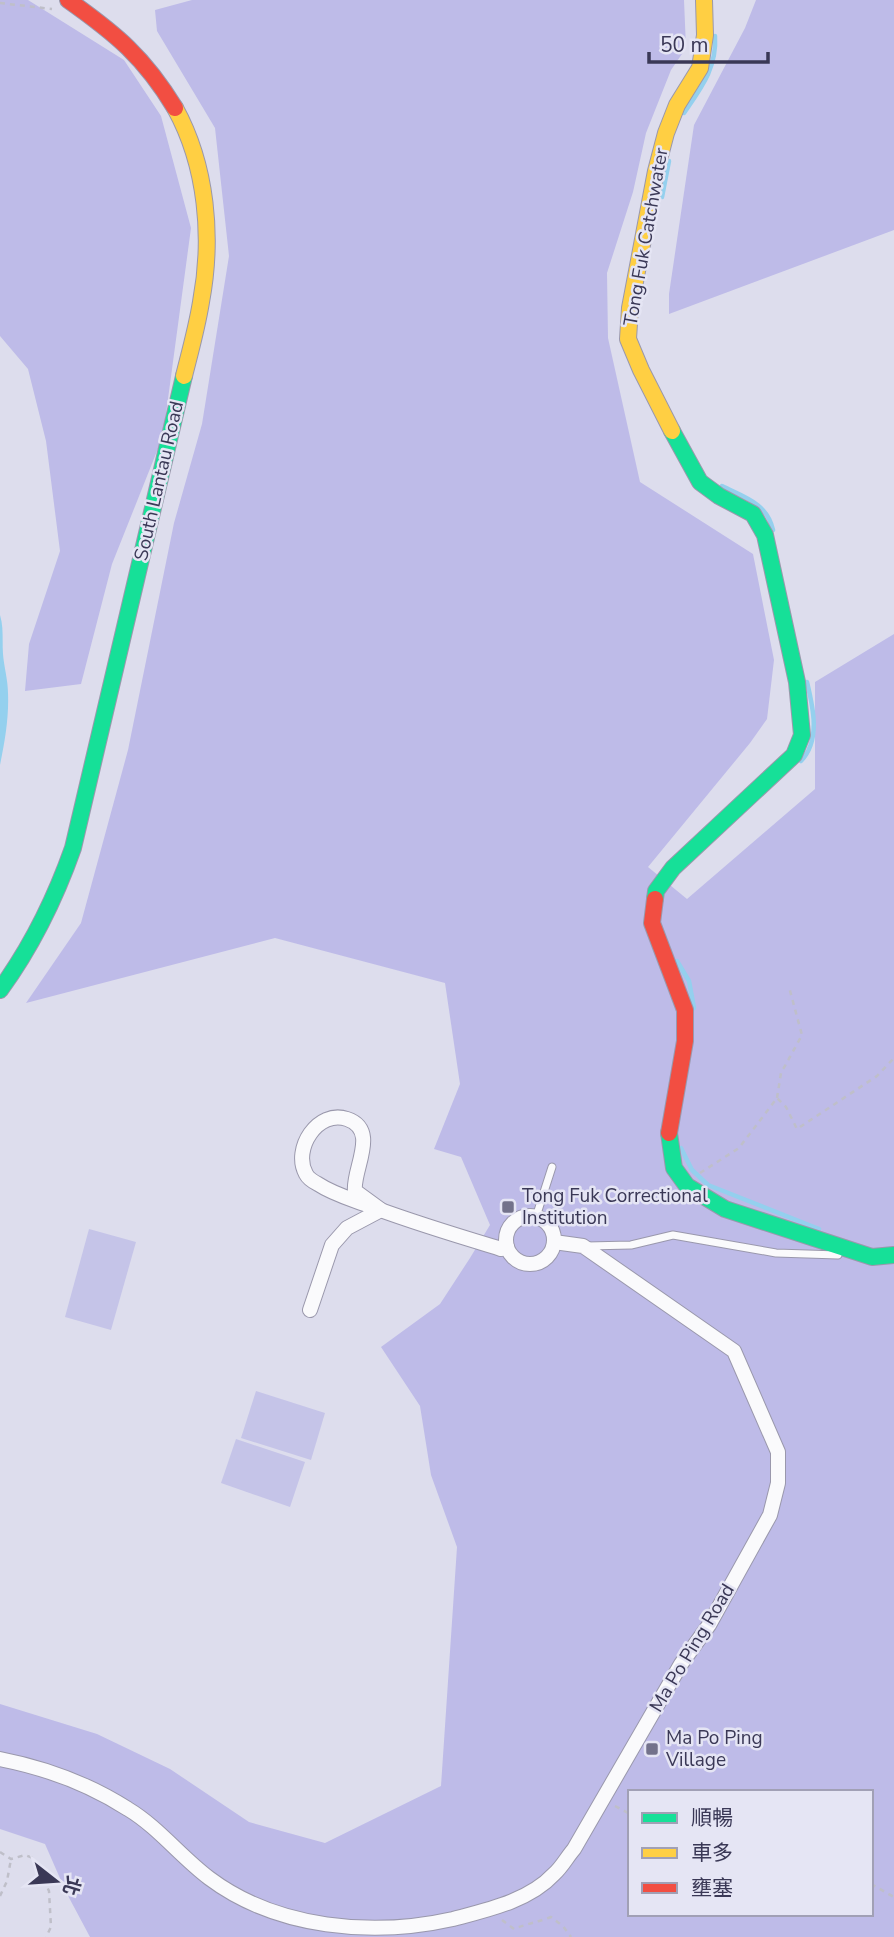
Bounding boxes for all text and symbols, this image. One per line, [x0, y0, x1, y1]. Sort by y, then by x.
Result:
scale bar [649, 21, 768, 65]
text: 50 m [660, 31, 709, 59]
street label: Tong Fuk Catchwater [618, 146, 675, 328]
street label: South Lantau Road [128, 399, 190, 563]
place label: Tong Fuk Correctional Institution [522, 1183, 708, 1231]
marker: Tong Fuk Correctional Institution [500, 1199, 516, 1215]
street label: Ma Po Ping Road [643, 1579, 741, 1717]
place label: Ma Po Ping Village [665, 1725, 763, 1773]
marker: Ma Po Ping Village [644, 1741, 660, 1757]
legend [628, 1790, 873, 1916]
text: 順暢 [691, 1804, 733, 1832]
text: 車多 [691, 1839, 733, 1867]
north arrow [21, 1846, 91, 1916]
text: 北 [56, 1873, 87, 1899]
text: 壅塞 [691, 1874, 733, 1902]

